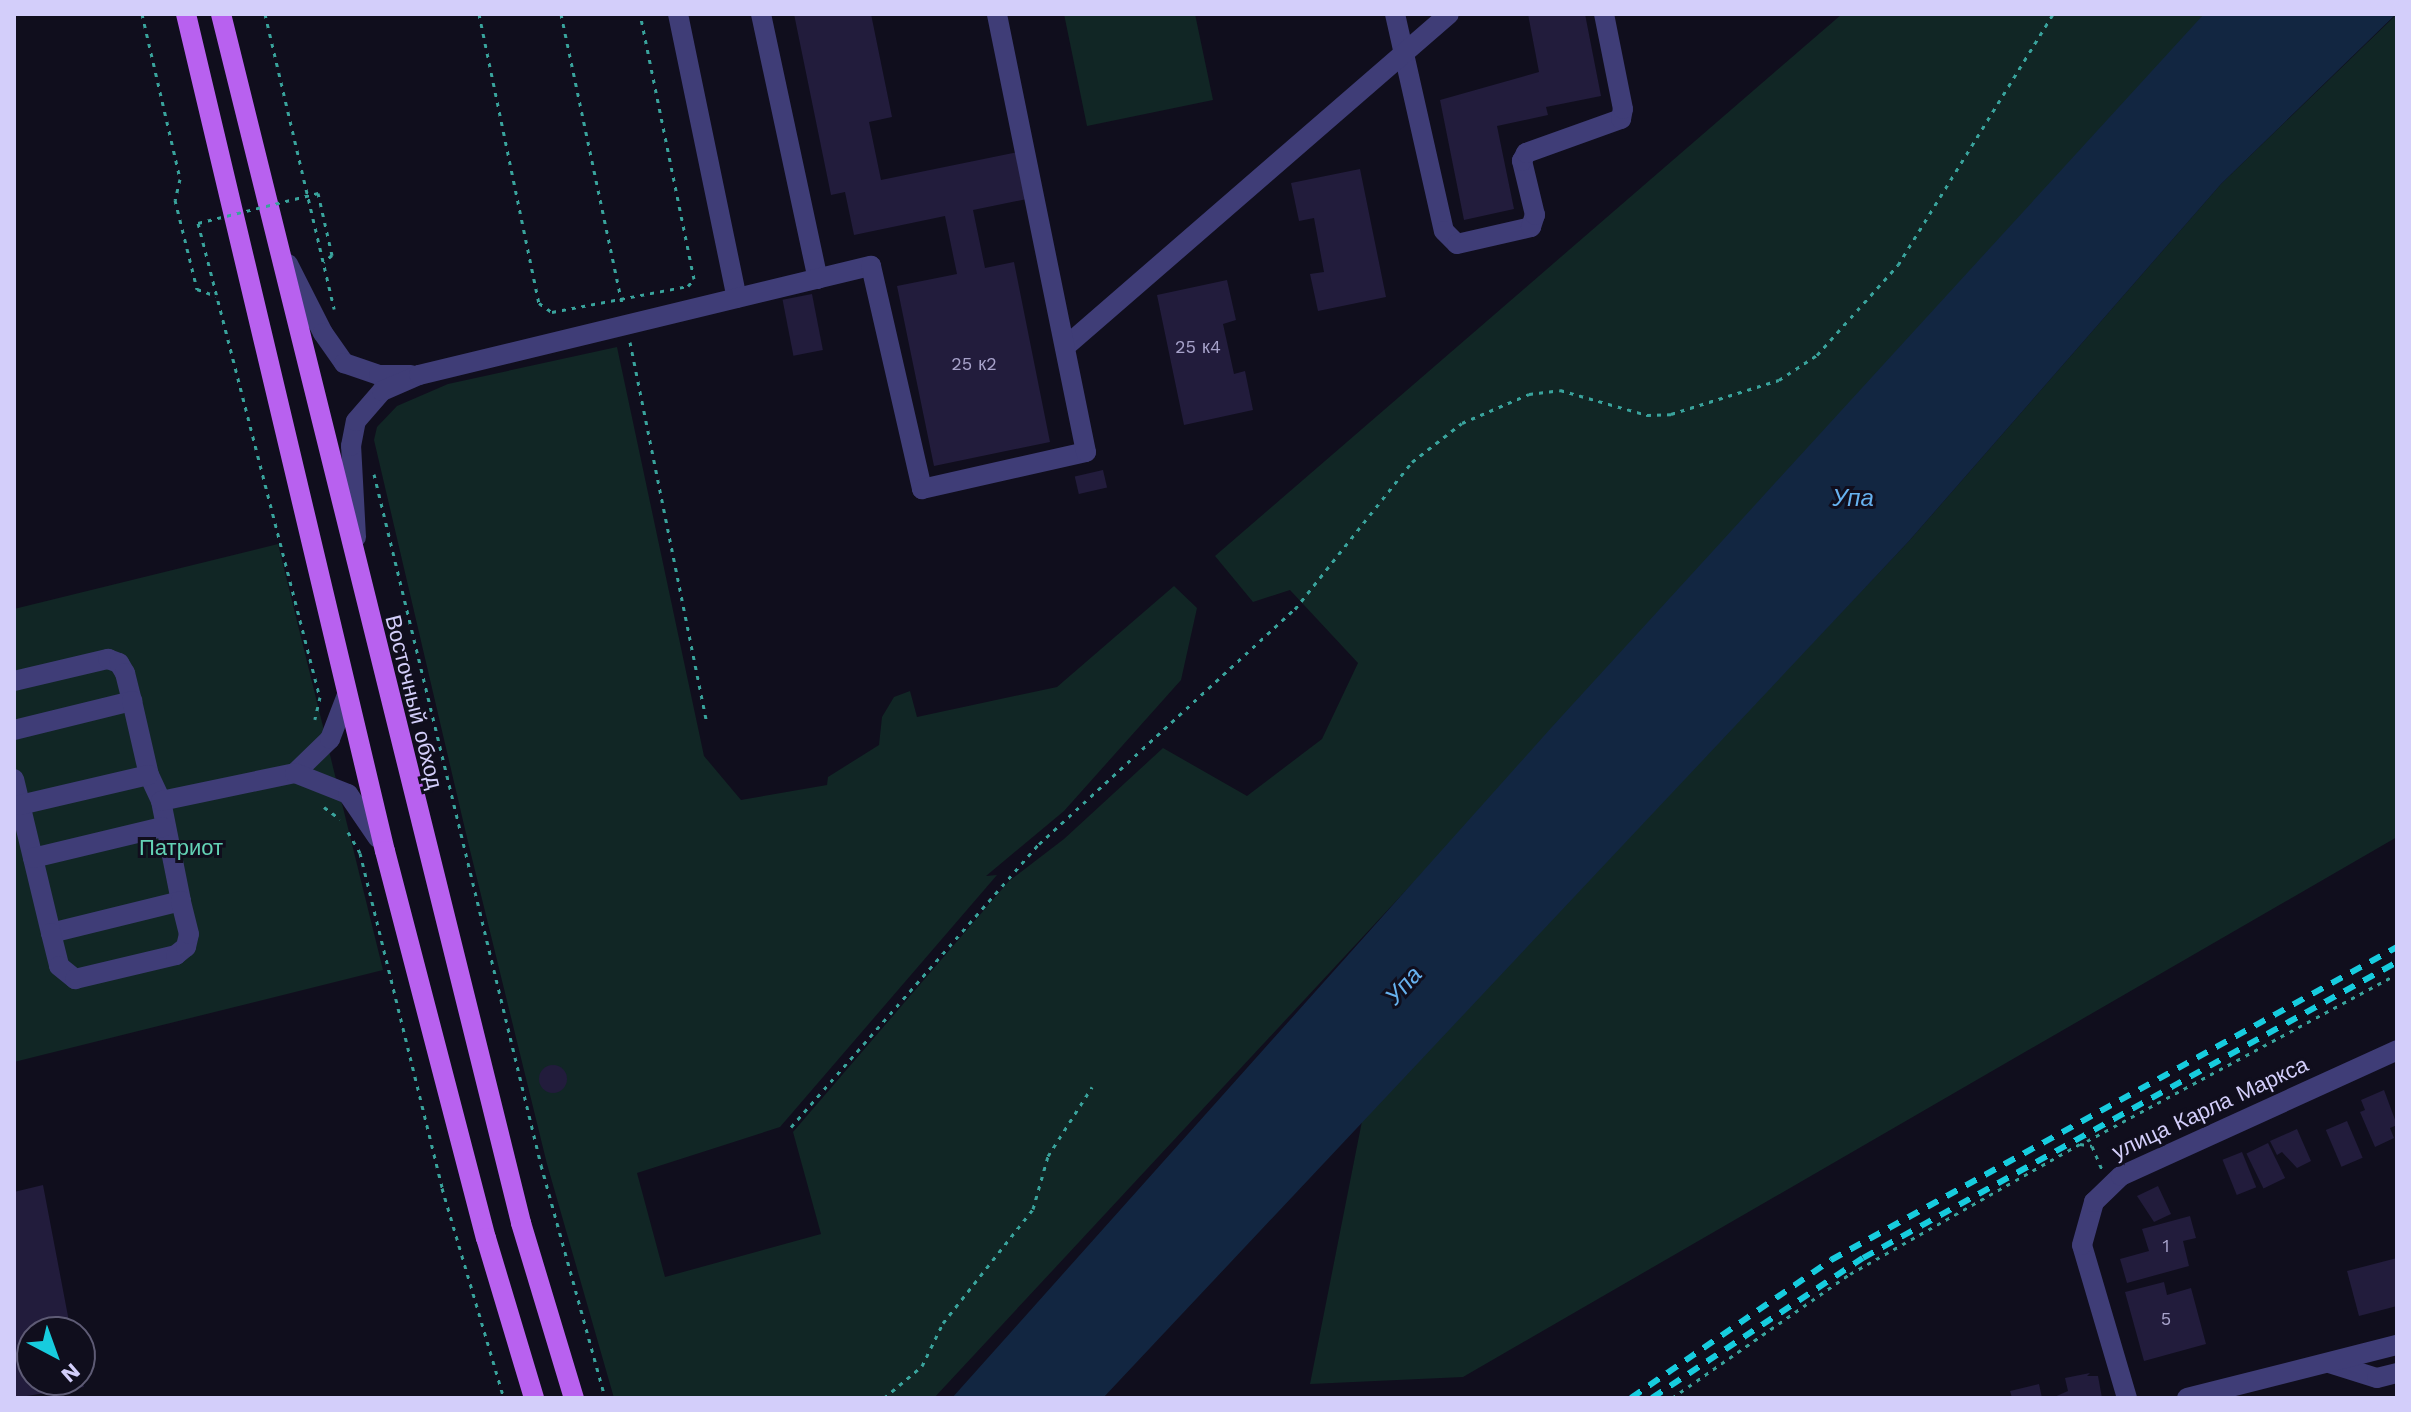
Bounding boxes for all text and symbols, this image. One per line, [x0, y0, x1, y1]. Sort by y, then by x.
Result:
house number: 25 к4 [1175, 336, 1221, 358]
house number: 25 к2 [951, 353, 997, 375]
water label: Упа [1832, 485, 1874, 513]
street label: Восточный обход [380, 612, 448, 792]
park label: Патриот [139, 835, 223, 861]
water label: Упа [1379, 961, 1429, 1011]
street label: улица Карла Маркса [2108, 1051, 2312, 1165]
house number: 1 [2162, 1235, 2170, 1257]
house number: 5 [2161, 1308, 2171, 1330]
north arrow [16, 1316, 96, 1396]
text: N [56, 1358, 85, 1388]

